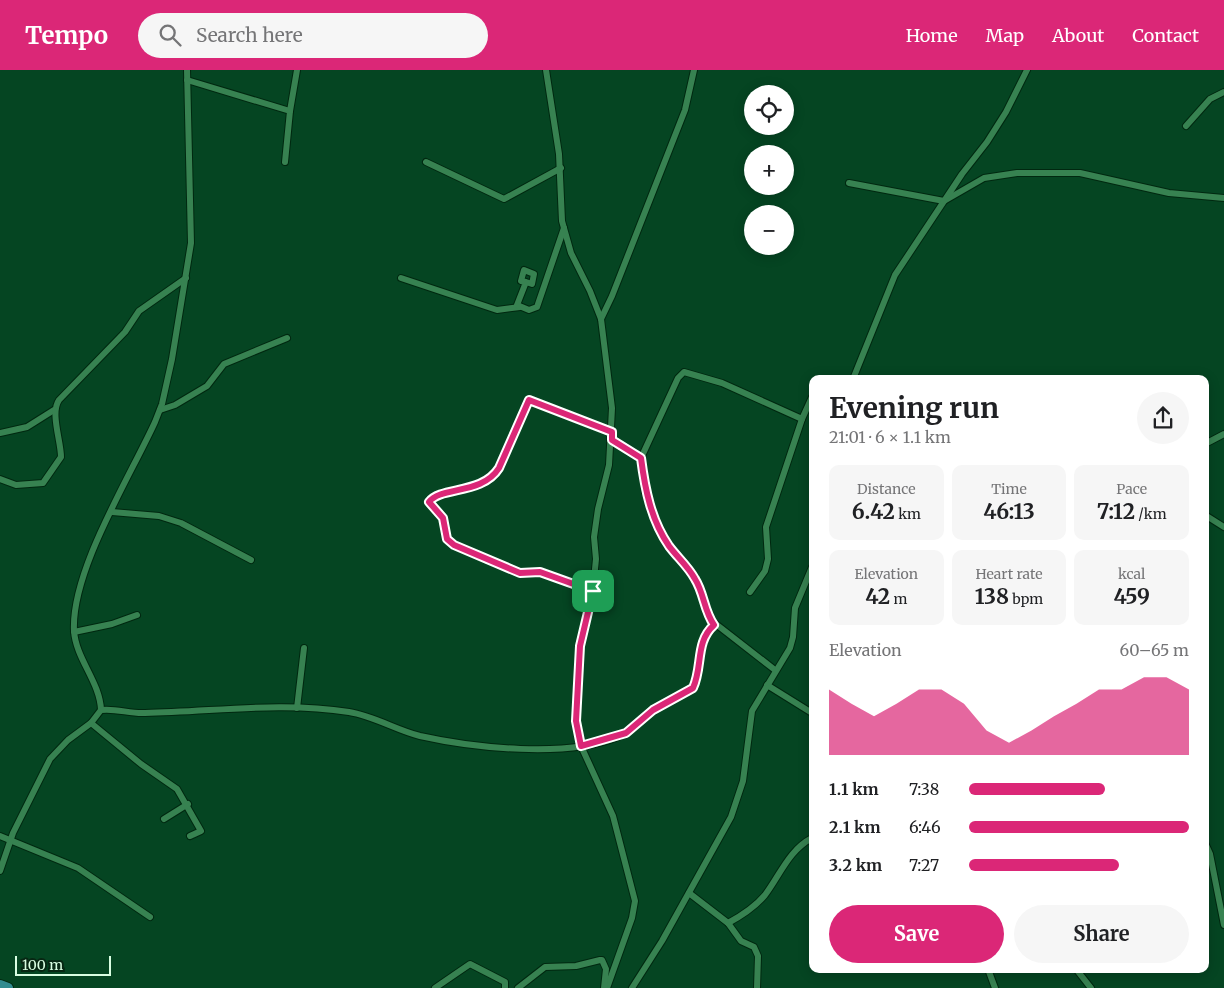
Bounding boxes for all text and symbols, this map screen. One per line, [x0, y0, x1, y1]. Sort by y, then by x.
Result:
search box [138, 13, 488, 58]
text: Tempo [25, 20, 108, 51]
icon: search [156, 21, 184, 49]
text: Search here [196, 23, 303, 47]
text: Home [906, 24, 958, 47]
text: Map [986, 24, 1024, 47]
text: About [1052, 24, 1104, 47]
text: Contact [1132, 24, 1199, 47]
map controls [744, 85, 794, 255]
button: locate [744, 85, 794, 135]
button: + [744, 145, 794, 195]
button: − [744, 205, 794, 255]
text: Evening run [829, 390, 999, 426]
button: share [1137, 392, 1189, 444]
text: 21:01 · 6 × 1.1 km [829, 427, 951, 447]
text: Distance [857, 480, 916, 498]
text: Time [991, 480, 1027, 498]
text: Pace [1116, 480, 1147, 498]
text: 6.42 [852, 498, 895, 525]
text: 46:13 [983, 498, 1035, 525]
text: 7:12 [1097, 498, 1135, 525]
text: km [895, 505, 921, 523]
text: /km [1135, 505, 1167, 523]
text: Elevation [855, 565, 918, 583]
text: Heart rate [975, 565, 1042, 583]
text: kcal [1118, 565, 1145, 583]
pin [572, 570, 614, 612]
icon: arrive [579, 577, 607, 605]
text: 42 [865, 583, 890, 610]
text: 138 [975, 583, 1009, 610]
text: 459 [1113, 583, 1150, 610]
text: m [890, 590, 907, 608]
text: bpm [1009, 590, 1043, 608]
text: Elevation [829, 640, 902, 660]
text: 60–65 m [1120, 640, 1189, 660]
text: 1.1 km [829, 779, 879, 799]
text: 7:38 [909, 779, 939, 799]
text: 2.1 km [829, 817, 880, 837]
text: 6:46 [909, 817, 941, 837]
text: 3.2 km [829, 855, 882, 875]
text: 7:27 [909, 855, 939, 875]
button: Save [829, 905, 1004, 963]
button: Share [1014, 905, 1189, 963]
scale bar [15, 953, 111, 976]
text: 100 m [22, 956, 63, 974]

